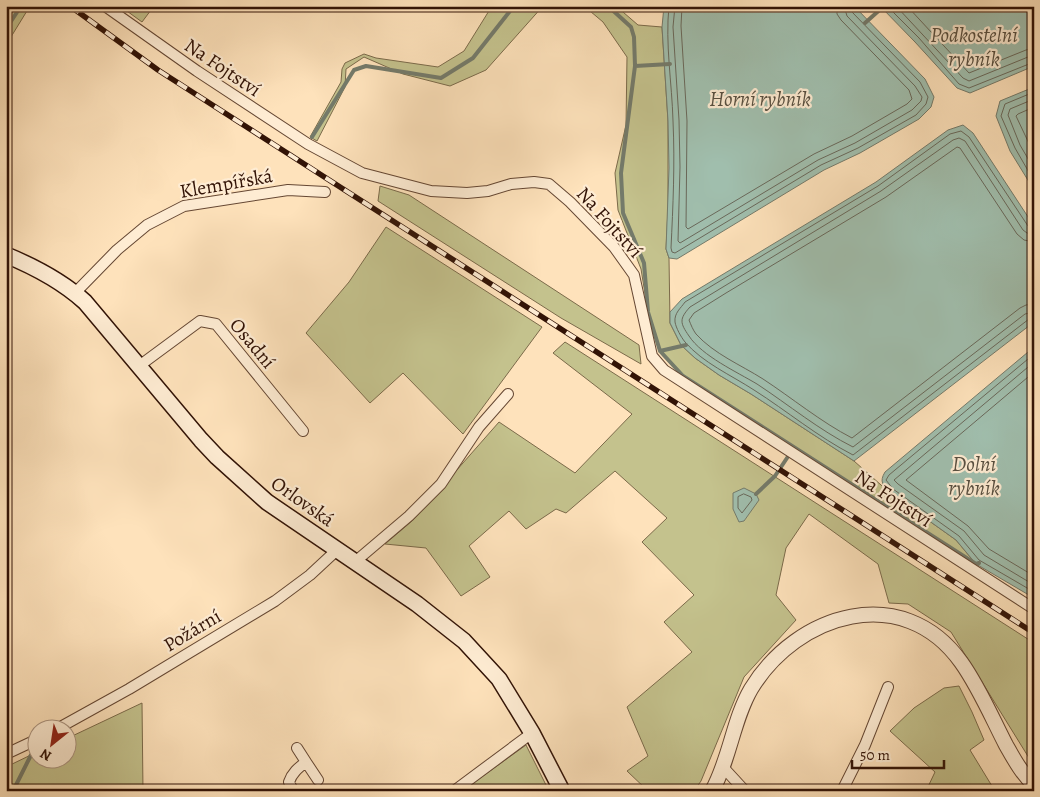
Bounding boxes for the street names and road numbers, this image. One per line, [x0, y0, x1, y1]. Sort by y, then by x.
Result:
street label: Na Fojtství [179, 32, 266, 103]
street label: Klempířská [178, 162, 275, 205]
street label: Na Fojtství [570, 181, 649, 264]
street label: Osadní [223, 312, 282, 374]
street label: Na Fojtství [850, 463, 938, 534]
street label: Orlovská [266, 470, 340, 533]
street label: Požární [158, 603, 226, 658]

